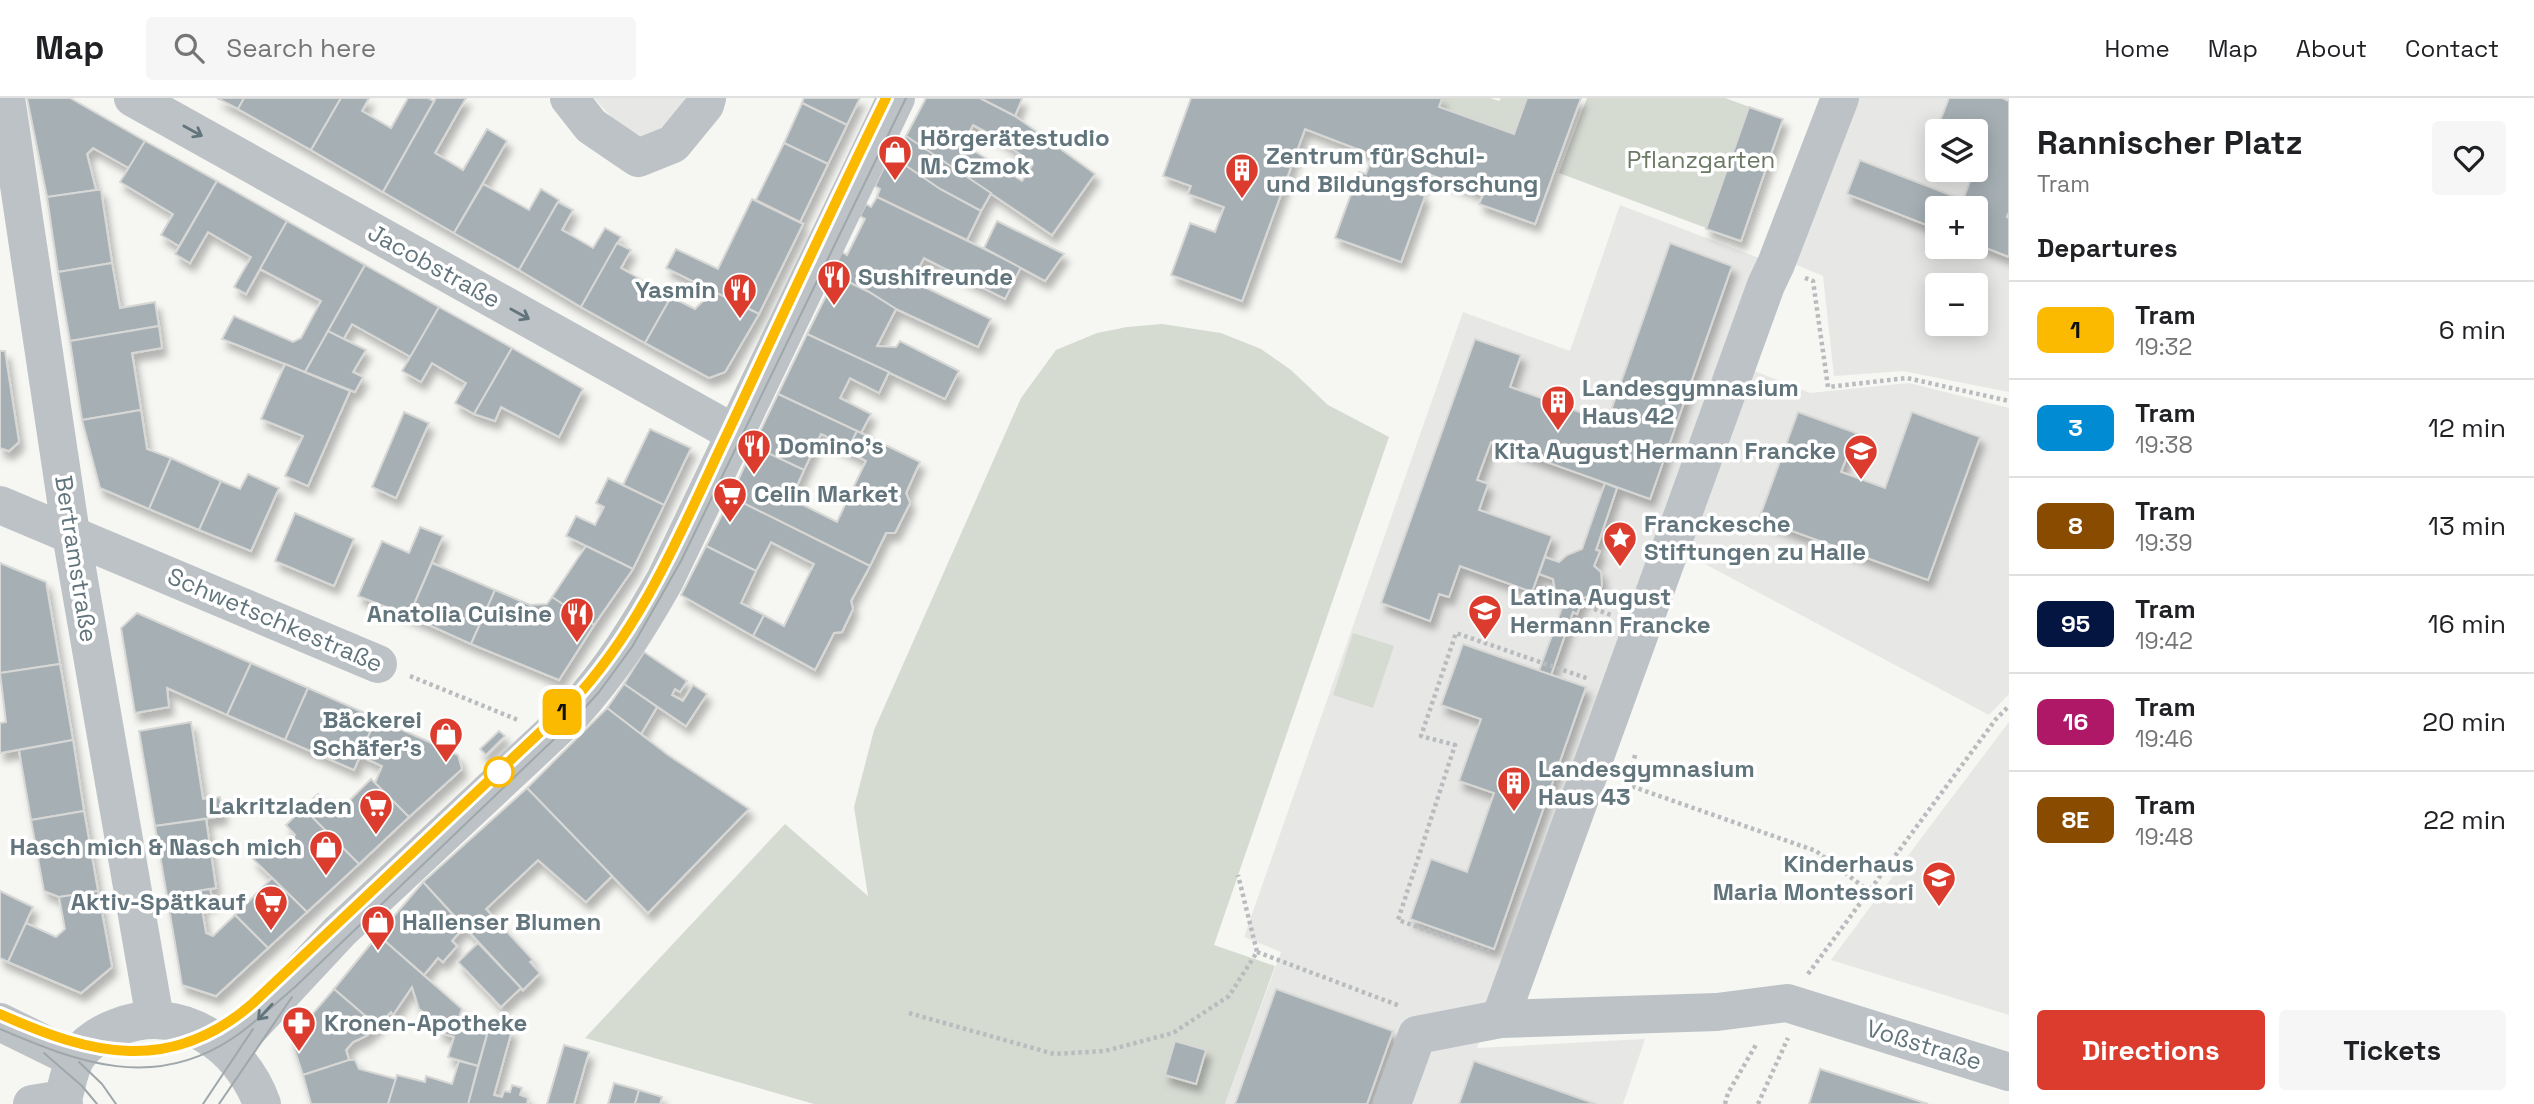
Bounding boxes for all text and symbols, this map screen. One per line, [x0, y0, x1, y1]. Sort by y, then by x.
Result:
search box [146, 17, 636, 80]
text: Map [35, 27, 104, 69]
icon: search [170, 29, 208, 67]
text: Search here [226, 31, 376, 65]
text: Home [2104, 33, 2170, 64]
text: Map [2208, 33, 2258, 64]
text: About [2296, 33, 2367, 64]
text: Contact [2405, 33, 2499, 64]
map controls [1925, 119, 1988, 336]
button: layers [1925, 119, 1988, 182]
button: heart [2432, 121, 2506, 195]
place label: Hörgerätestudio M. Czmok [920, 122, 1110, 181]
text: Rannischer Platz [2037, 122, 2303, 164]
one-way arrow [182, 125, 203, 138]
shop icon: Hörgerätestudio M. Czmok [876, 133, 914, 182]
place label: Zentrum für Schul- und Bildungsforschung [1266, 140, 1538, 199]
park label: Pflanzgarten [1627, 144, 1775, 175]
building icon: Zentrum für Schul- und Bildungsforschung [1223, 151, 1261, 200]
text: Tram [2037, 169, 2090, 199]
button: + [1925, 196, 1988, 259]
street label: Jacobstraße [362, 216, 506, 315]
text: Departures [2037, 231, 2178, 265]
restaurant icon: Sushifreunde [815, 258, 853, 307]
place label: Sushifreunde [858, 261, 1013, 292]
restaurant icon: Yasmin [721, 271, 759, 320]
button: − [1925, 273, 1988, 336]
place label: Yasmin [635, 274, 716, 305]
text: Tram [2135, 298, 2196, 332]
one-way arrow [509, 308, 530, 321]
text: 6 min [2439, 313, 2506, 347]
text: 1 [2070, 314, 2081, 345]
text: 19:32 [2135, 332, 2192, 362]
place label: Landesgymnasium Haus 42 [1582, 372, 1799, 431]
building icon: Landesgymnasium Haus 42 [1539, 383, 1577, 432]
text: Tram [2135, 396, 2196, 430]
text: 12 min [2428, 411, 2506, 445]
text: 3 [2068, 412, 2083, 443]
restaurant icon: Domino's [735, 427, 773, 476]
place label: Domino's [778, 430, 884, 461]
text: 19:38 [2135, 430, 2193, 460]
school or university icon: Kita August Hermann Francke [1842, 432, 1880, 481]
place label: Kita August Hermann Francke [1494, 435, 1836, 466]
street label: Bertramstraße [48, 473, 105, 644]
supermarket icon: Celin Market [711, 475, 749, 524]
place label: Celin Market [754, 478, 899, 509]
text: Tram [2135, 494, 2196, 528]
place label: Franckesche Stiftungen zu Halle [1644, 508, 1866, 567]
text: 13 min [2428, 509, 2506, 543]
text: 8 [2068, 510, 2083, 541]
place icon: Franckesche Stiftungen zu Halle [1601, 519, 1639, 568]
text: 19:39 [2135, 528, 2192, 558]
street label: Schwetschkestraße [163, 560, 387, 679]
place label: Latina August Hermann Francke [1510, 581, 1711, 640]
school or university icon: Latina August Hermann Francke [1466, 592, 1504, 641]
text: Tram [2135, 592, 2196, 626]
restaurant icon: Anatolia Cuisine [558, 595, 596, 644]
place label: Anatolia Cuisine [367, 598, 552, 629]
text: 16 min [2428, 607, 2506, 641]
text: 95 [2061, 608, 2090, 639]
text: 19:42 [2135, 626, 2193, 656]
line badge: 1 [539, 689, 585, 735]
text: Tram [2135, 690, 2196, 724]
text: 1 [557, 696, 567, 727]
place label: Bäckerei Schäfer’s [313, 704, 422, 763]
text: 20 min [2422, 705, 2506, 739]
text: 16 [2063, 706, 2088, 737]
shop icon: Bäckerei Schäfer’s [427, 715, 465, 764]
text: 19:46 [2135, 724, 2193, 754]
place label: Landesgymnasium Haus 43 [1538, 753, 1755, 812]
unlabelled marker [484, 757, 514, 787]
building icon: Landesgymnasium Haus 43 [1495, 764, 1533, 813]
supermarket icon: Lakritzladen [357, 787, 395, 836]
text: Tram [2135, 788, 2196, 822]
place label: Lakritzladen [208, 790, 352, 821]
text: 22 min [2423, 803, 2506, 837]
text: 8E [2062, 804, 2089, 835]
text: 19:48 [2135, 822, 2193, 852]
shop icon: Hasch mich & Nasch mich [307, 828, 345, 877]
place label: Hasch mich & Nasch mich [10, 831, 302, 862]
place label: Kinderhaus Maria Montessori [1713, 848, 1914, 907]
school or university icon: Kinderhaus Maria Montessori [1920, 859, 1958, 908]
supermarket icon: Aktiv-Spätkauf [252, 883, 290, 932]
place label: Aktiv-Spätkauf [71, 886, 246, 917]
shop icon: Hallenser Blumen [359, 903, 397, 952]
place label: Hallenser Blumen [402, 906, 601, 937]
one-way arrow [257, 1003, 273, 1021]
pharmacy icon: Kronen-Apotheke [280, 1004, 318, 1053]
place label: Kronen-Apotheke [324, 1007, 527, 1038]
button: Directions [2037, 1010, 2265, 1090]
button: Tickets [2279, 1010, 2506, 1090]
street label: Voßstraße [1863, 1012, 1986, 1077]

